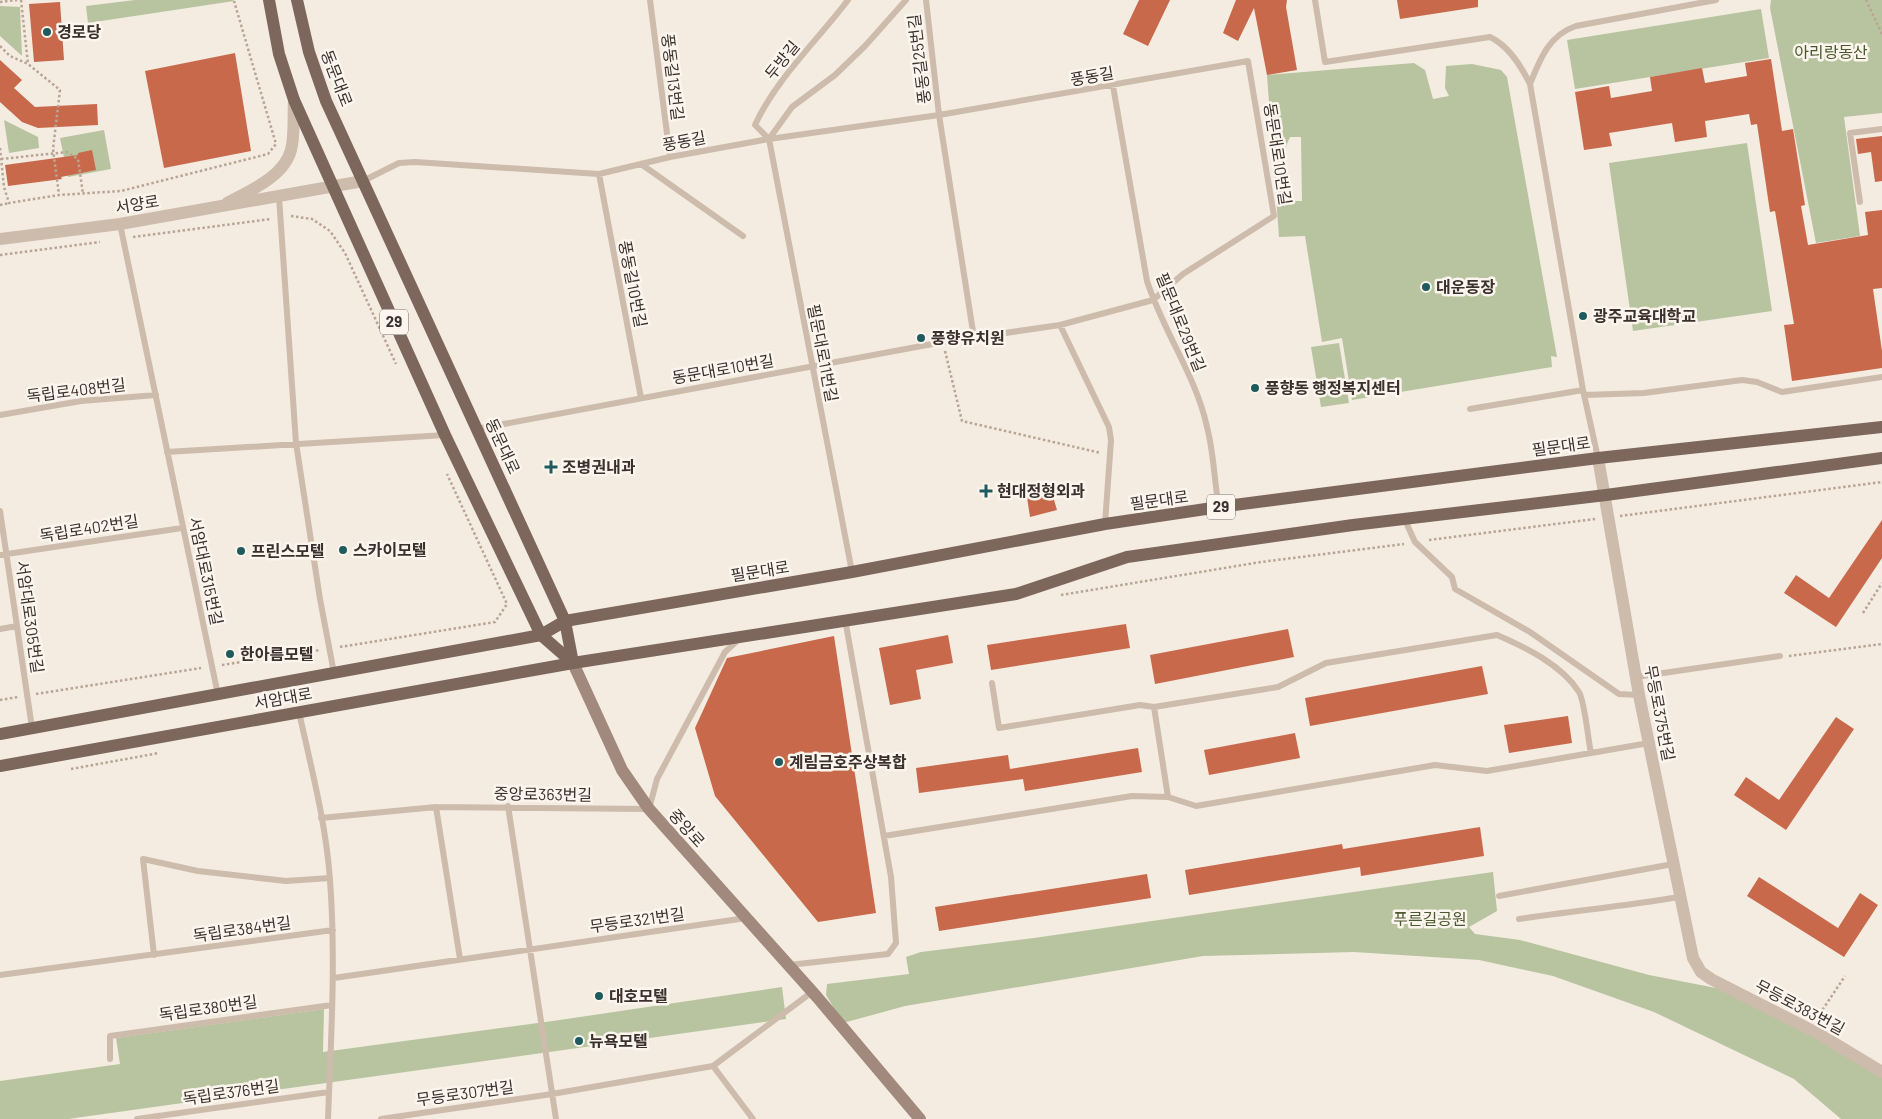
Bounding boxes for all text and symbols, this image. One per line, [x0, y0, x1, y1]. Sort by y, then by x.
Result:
street label: 풍동길25번길 [904, 13, 933, 105]
place label: 경로당 [57, 22, 101, 41]
marker: 경로당 [41, 26, 53, 38]
street label: 풍동길13번길 [659, 32, 688, 121]
street label: 두방길 [760, 37, 803, 83]
park label: 아리랑동산 [1794, 42, 1868, 61]
street label: 동문대로 [318, 47, 357, 109]
street label: 풍동길 [1069, 62, 1115, 89]
street label: 동문대로10번길 [1261, 102, 1296, 206]
street label: 풍동길 [660, 127, 707, 154]
street label: 서양로 [114, 191, 160, 216]
street label: 풍동길10번길 [616, 239, 651, 329]
street label: 필문대로29번길 [1153, 269, 1210, 374]
place label: 대운동장 [1436, 277, 1495, 296]
marker: 대운동장 [1420, 281, 1432, 293]
street label: 필문대로11번길 [805, 302, 842, 404]
place label: 광주교육대학교 [1593, 306, 1696, 325]
road number: 29 [380, 310, 408, 334]
marker: 광주교육대학교 [1577, 310, 1589, 322]
place label: 풍향유치원 [931, 328, 1005, 347]
marker: 풍향유치원 [915, 332, 927, 344]
street label: 동문대로10번길 [671, 350, 775, 387]
street label: 독립로408번길 [25, 374, 127, 405]
place label: 풍향동 행정복지센터 [1265, 378, 1401, 397]
marker: 풍향동 행정복지센터 [1249, 382, 1261, 394]
street label: 동문대로 [482, 415, 525, 477]
street label: 필문대로 [1530, 432, 1592, 459]
place label: 조병권내과 [562, 457, 636, 476]
marker: 조병권내과 [544, 460, 558, 474]
place label: 현대정형외과 [997, 481, 1085, 500]
marker: 현대정형외과 [979, 484, 993, 498]
street label: 필문대로 [1128, 486, 1190, 513]
road number: 29 [1207, 494, 1235, 520]
street label: 독립로402번길 [38, 510, 140, 545]
street label: 서암대로315번길 [186, 515, 227, 627]
place label: 스카이모텔 [353, 540, 427, 559]
place label: 프린스모텔 [251, 541, 325, 560]
marker: 스카이모텔 [337, 544, 349, 556]
marker: 프린스모텔 [235, 545, 247, 557]
street label: 필문대로 [729, 556, 791, 584]
street label: 서암대로305번길 [13, 559, 48, 675]
place label: 한아름모텔 [240, 644, 314, 663]
marker: 한아름모텔 [224, 648, 236, 660]
street label: 무등로375번길 [1642, 663, 1679, 763]
street label: 서암대로 [252, 683, 314, 712]
place label: 계림금호주상복합 [789, 752, 907, 771]
marker: 계림금호주상복합 [773, 756, 785, 768]
street label: 중앙로363번길 [494, 783, 592, 804]
street label: 중앙로 [666, 805, 709, 851]
street label: 무등로321번길 [588, 903, 686, 936]
park label: 푸른길공원 [1393, 909, 1467, 928]
street label: 독립로384번길 [192, 912, 292, 945]
street label: 무등로383번길 [1752, 975, 1848, 1038]
place label: 대호모텔 [609, 986, 668, 1005]
marker: 대호모텔 [593, 990, 605, 1002]
street label: 독립로380번길 [157, 991, 258, 1024]
place label: 뉴욕모텔 [589, 1031, 648, 1050]
marker: 뉴욕모텔 [573, 1035, 585, 1047]
street label: 독립로376번길 [181, 1075, 281, 1108]
street label: 무등로307번길 [415, 1076, 515, 1109]

